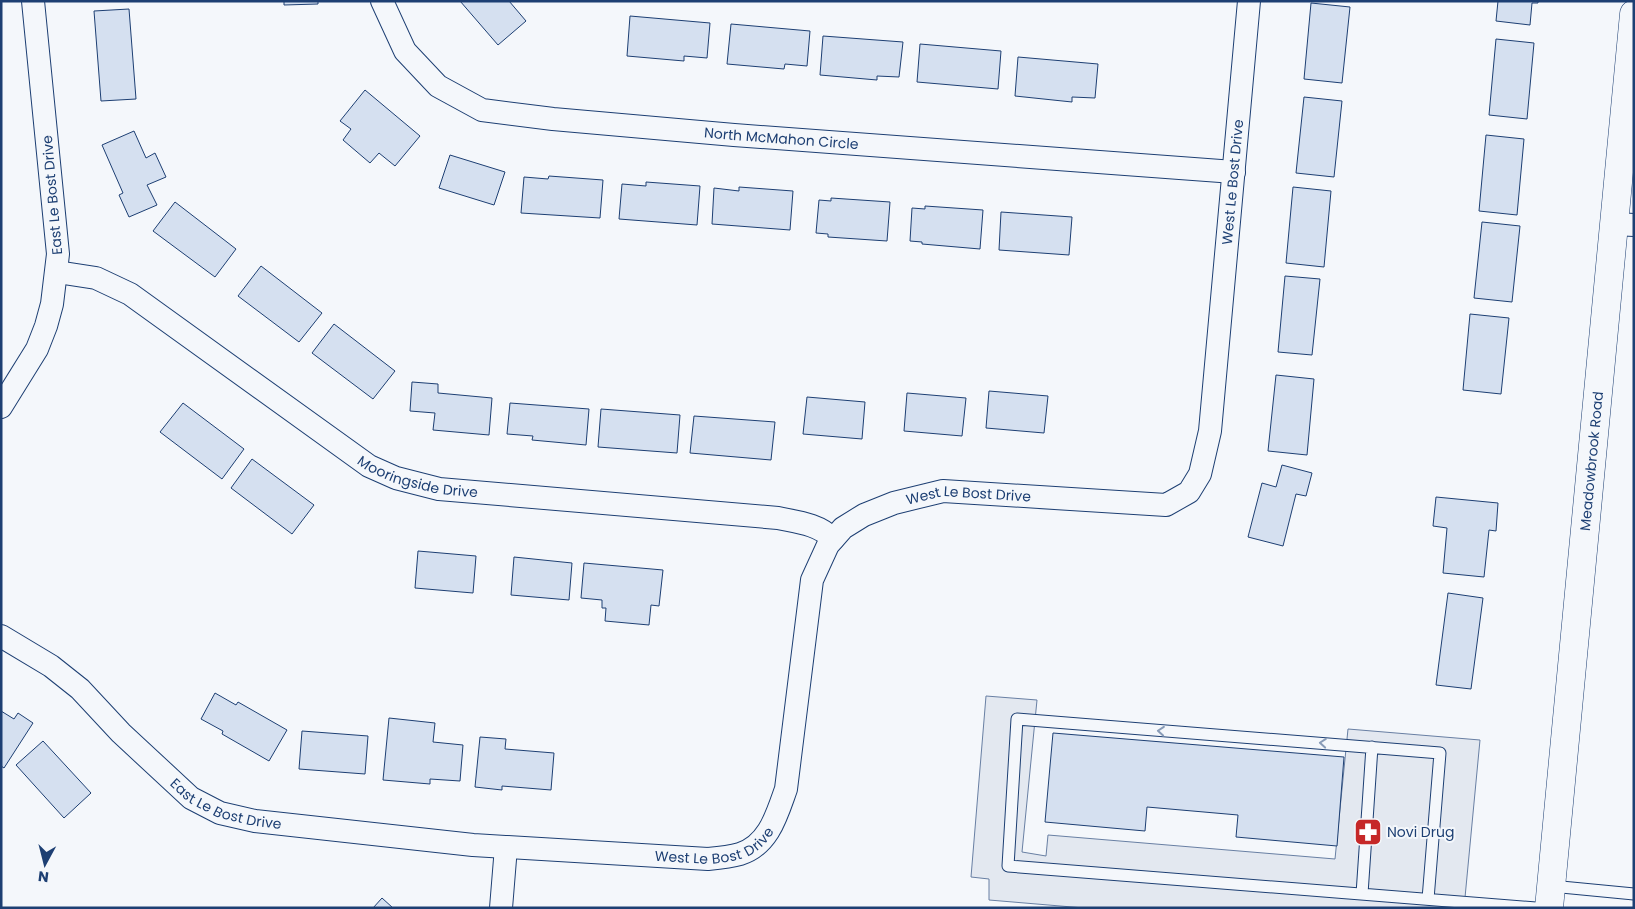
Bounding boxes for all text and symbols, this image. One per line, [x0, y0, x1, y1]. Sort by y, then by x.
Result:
street label: West Le Bost Drive [1217, 118, 1248, 246]
street label: North McMahon Circle [703, 122, 860, 154]
street label: East Le Bost Drive [37, 134, 67, 256]
street label: Meadowbrook Road [1575, 390, 1608, 532]
street label: Mooringside Drive [353, 451, 479, 502]
street label: West Le Bost Drive [904, 481, 1032, 510]
one-way arrow [1157, 725, 1165, 736]
one-way arrow [1319, 738, 1327, 749]
street label: East Le Bost Drive [166, 774, 283, 834]
pharmacy icon: Novi Drug [1353, 817, 1383, 847]
place label: Novi Drug [1387, 822, 1454, 842]
street label: West Le Bost Drive [654, 823, 779, 869]
north arrow [20, 839, 70, 889]
text: N [37, 866, 50, 887]

